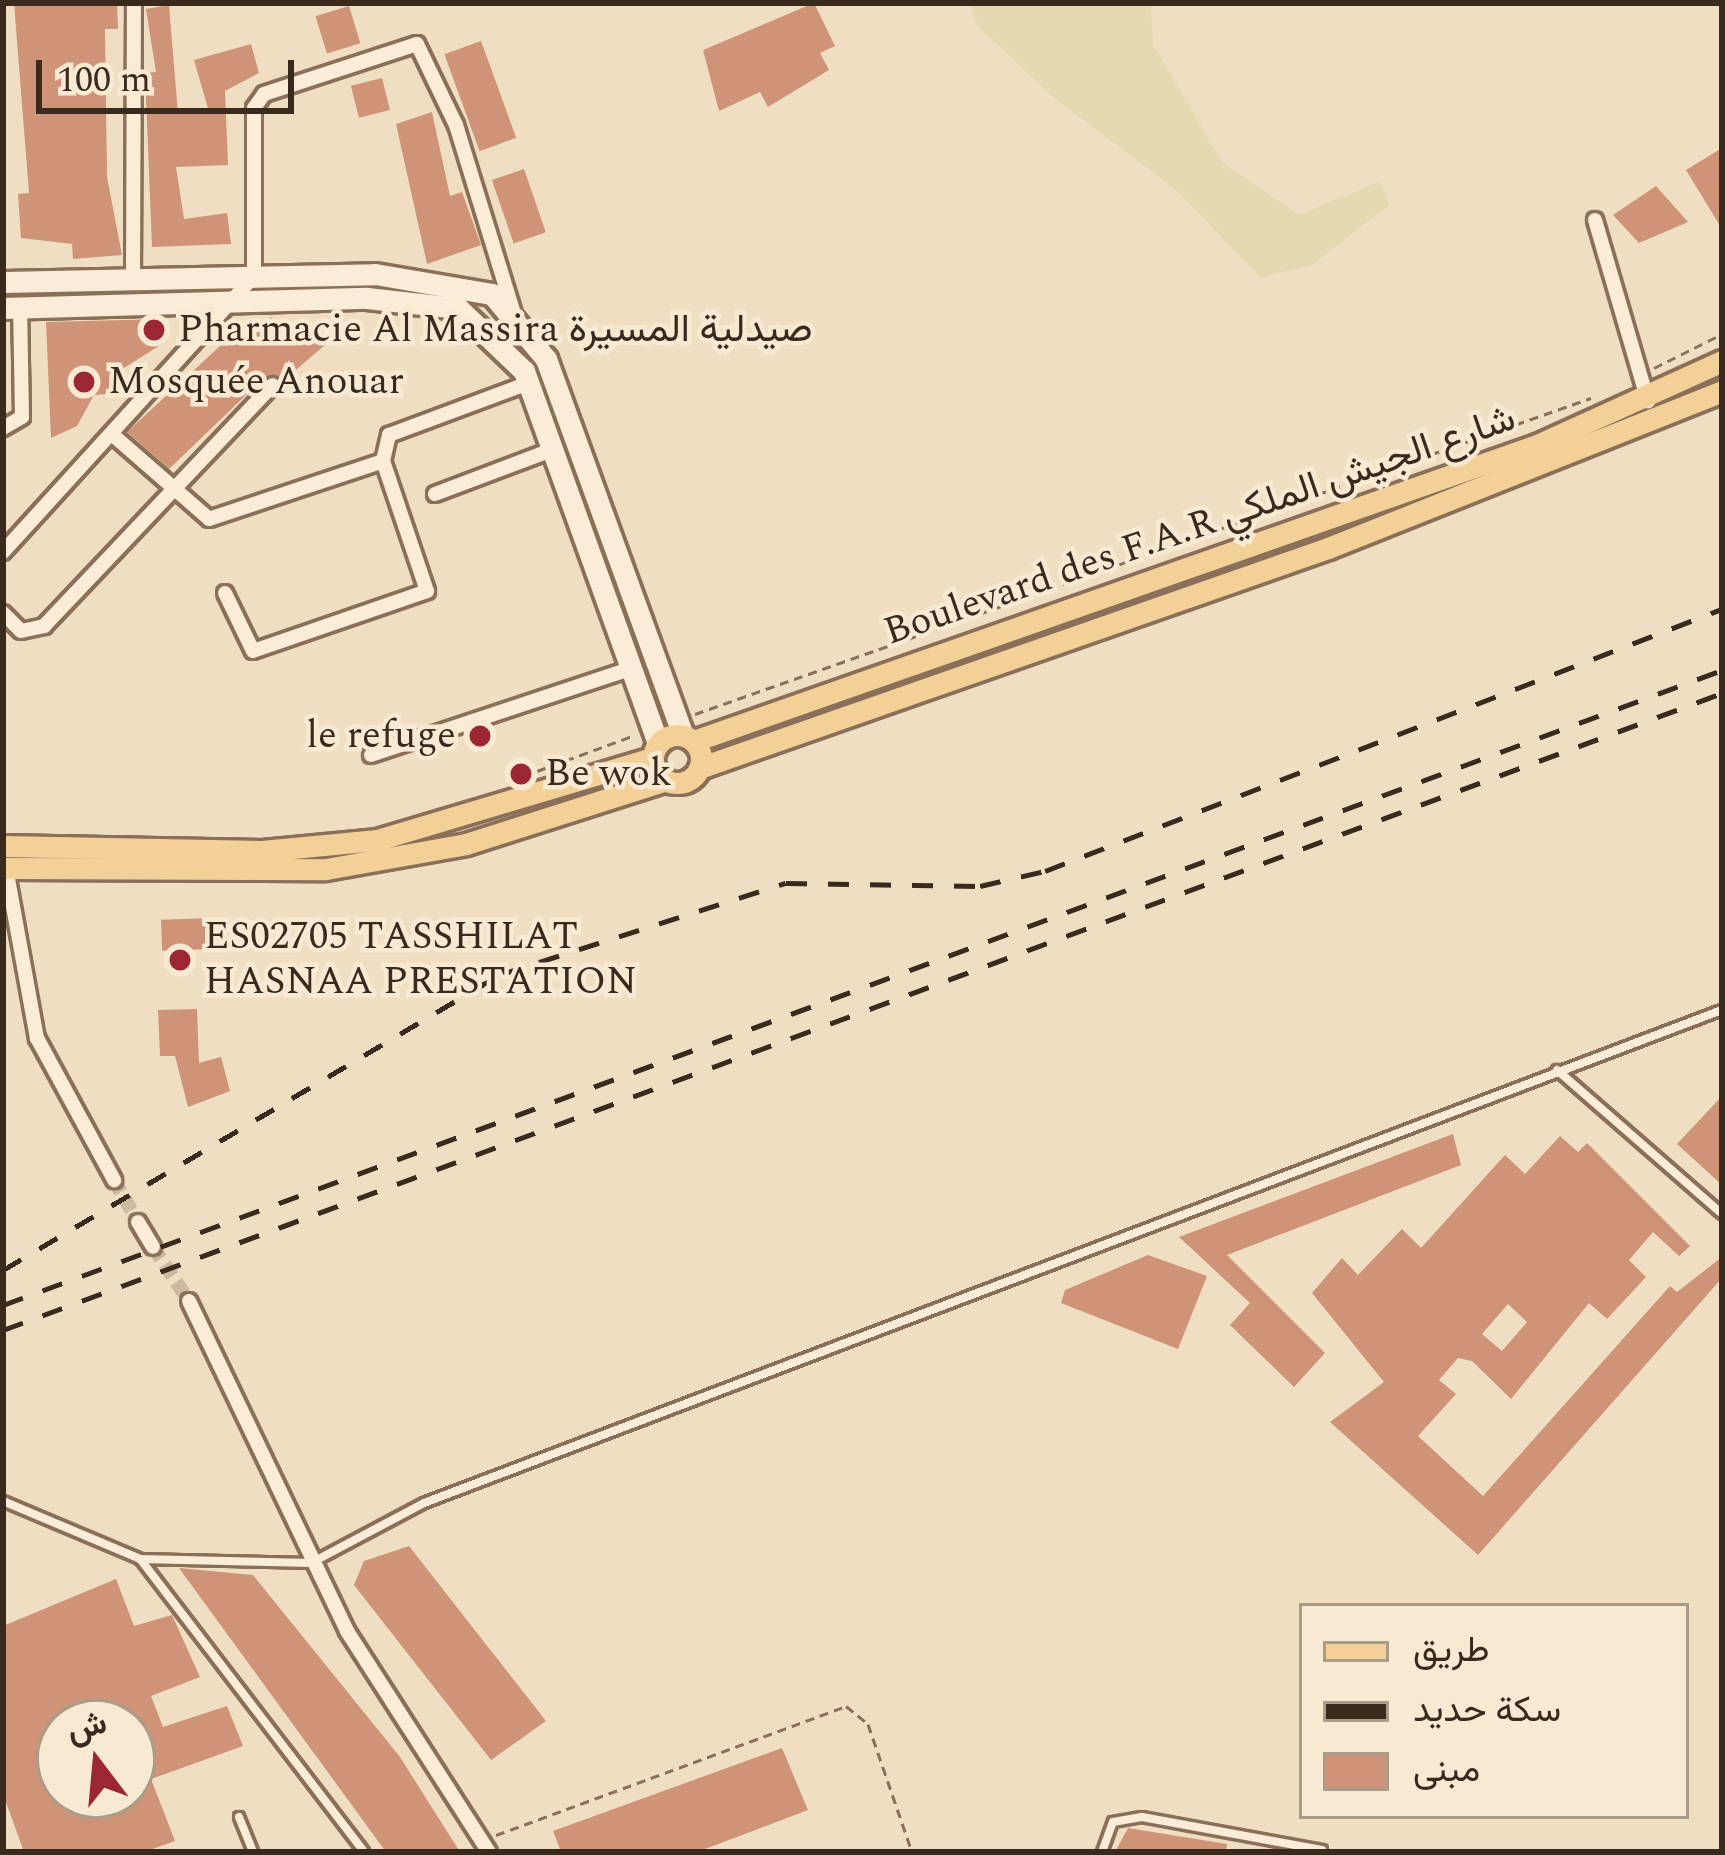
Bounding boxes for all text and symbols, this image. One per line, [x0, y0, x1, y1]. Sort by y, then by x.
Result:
scale bar [42, 36, 300, 110]
text: 100 m [57, 53, 151, 108]
place label: Pharmacie Al Massira صيدلية المسيرة [178, 307, 813, 353]
marker: Pharmacie Al Massira صيدلية المسيرة [141, 317, 167, 343]
place label: Mosquée Anouar [108, 359, 404, 405]
marker: Mosquée Anouar [71, 369, 97, 395]
street label: Boulevard des F.A.R شارع الجيش الملكي [878, 396, 1522, 656]
place label: le refuge [307, 713, 456, 759]
marker: le refuge [467, 723, 493, 749]
place label: Be wok [545, 751, 672, 797]
marker: Be wok [508, 761, 534, 787]
place label: ES02705 TASSHILAT HASNAA PRESTATION [204, 915, 637, 1006]
marker: ES02705 TASSHILAT HASNAA PRESTATION [167, 947, 193, 973]
legend [1299, 1603, 1689, 1819]
text: طريق [1413, 1623, 1489, 1678]
text: سكة حديد [1413, 1683, 1561, 1738]
text: ش [61, 1698, 113, 1757]
north arrow [36, 1699, 156, 1819]
text: مبنى [1413, 1743, 1480, 1798]

